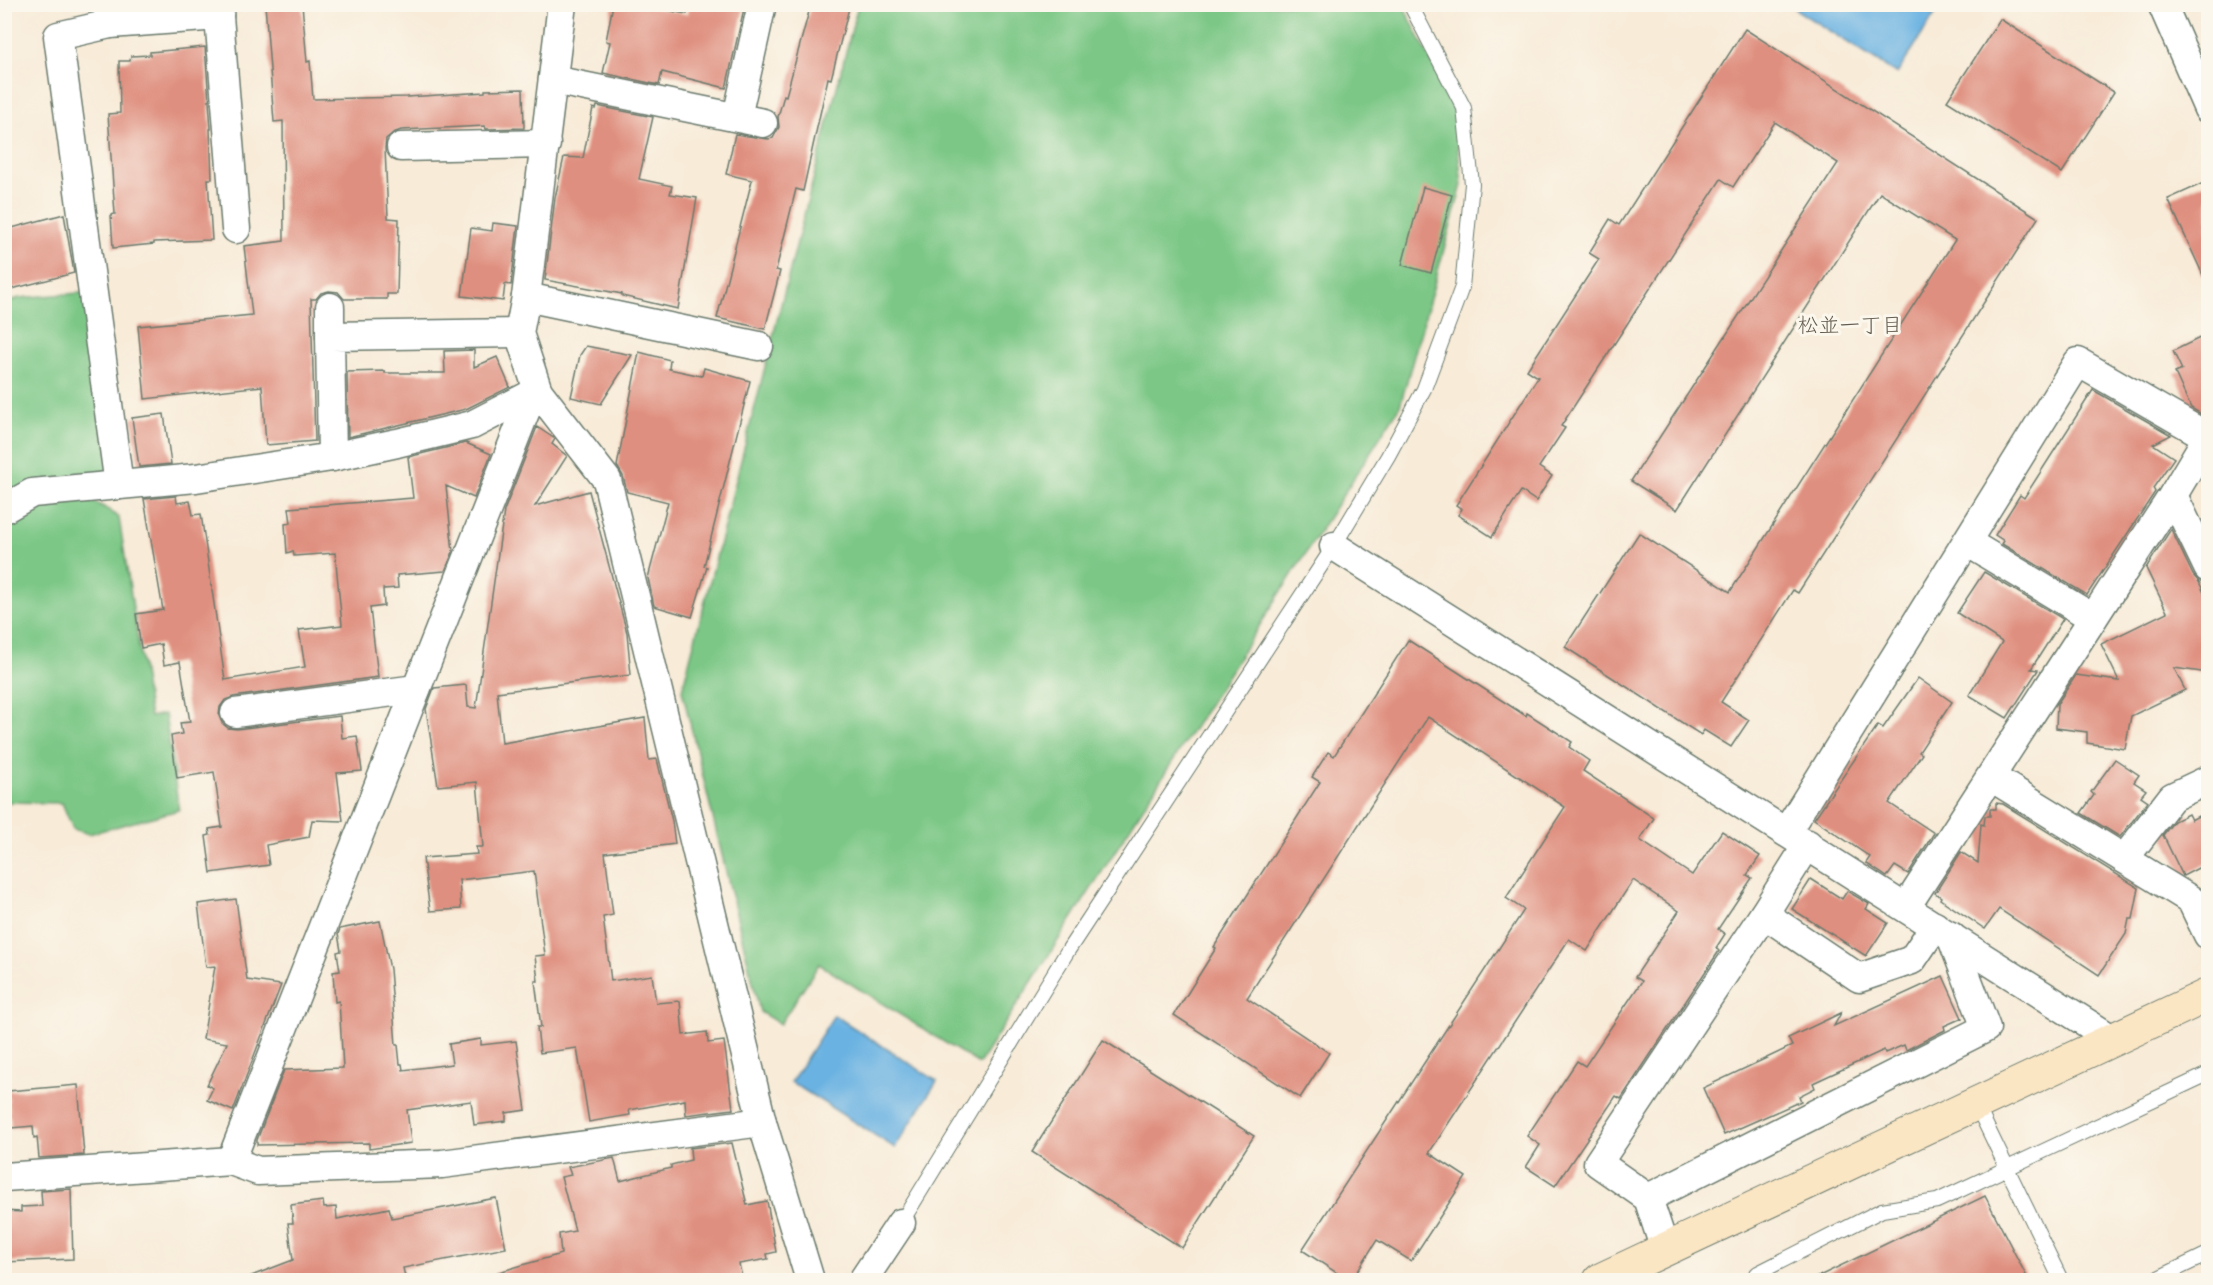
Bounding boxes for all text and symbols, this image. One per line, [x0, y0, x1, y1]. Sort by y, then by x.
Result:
district label: 松並一丁目 [1798, 315, 1903, 341]

